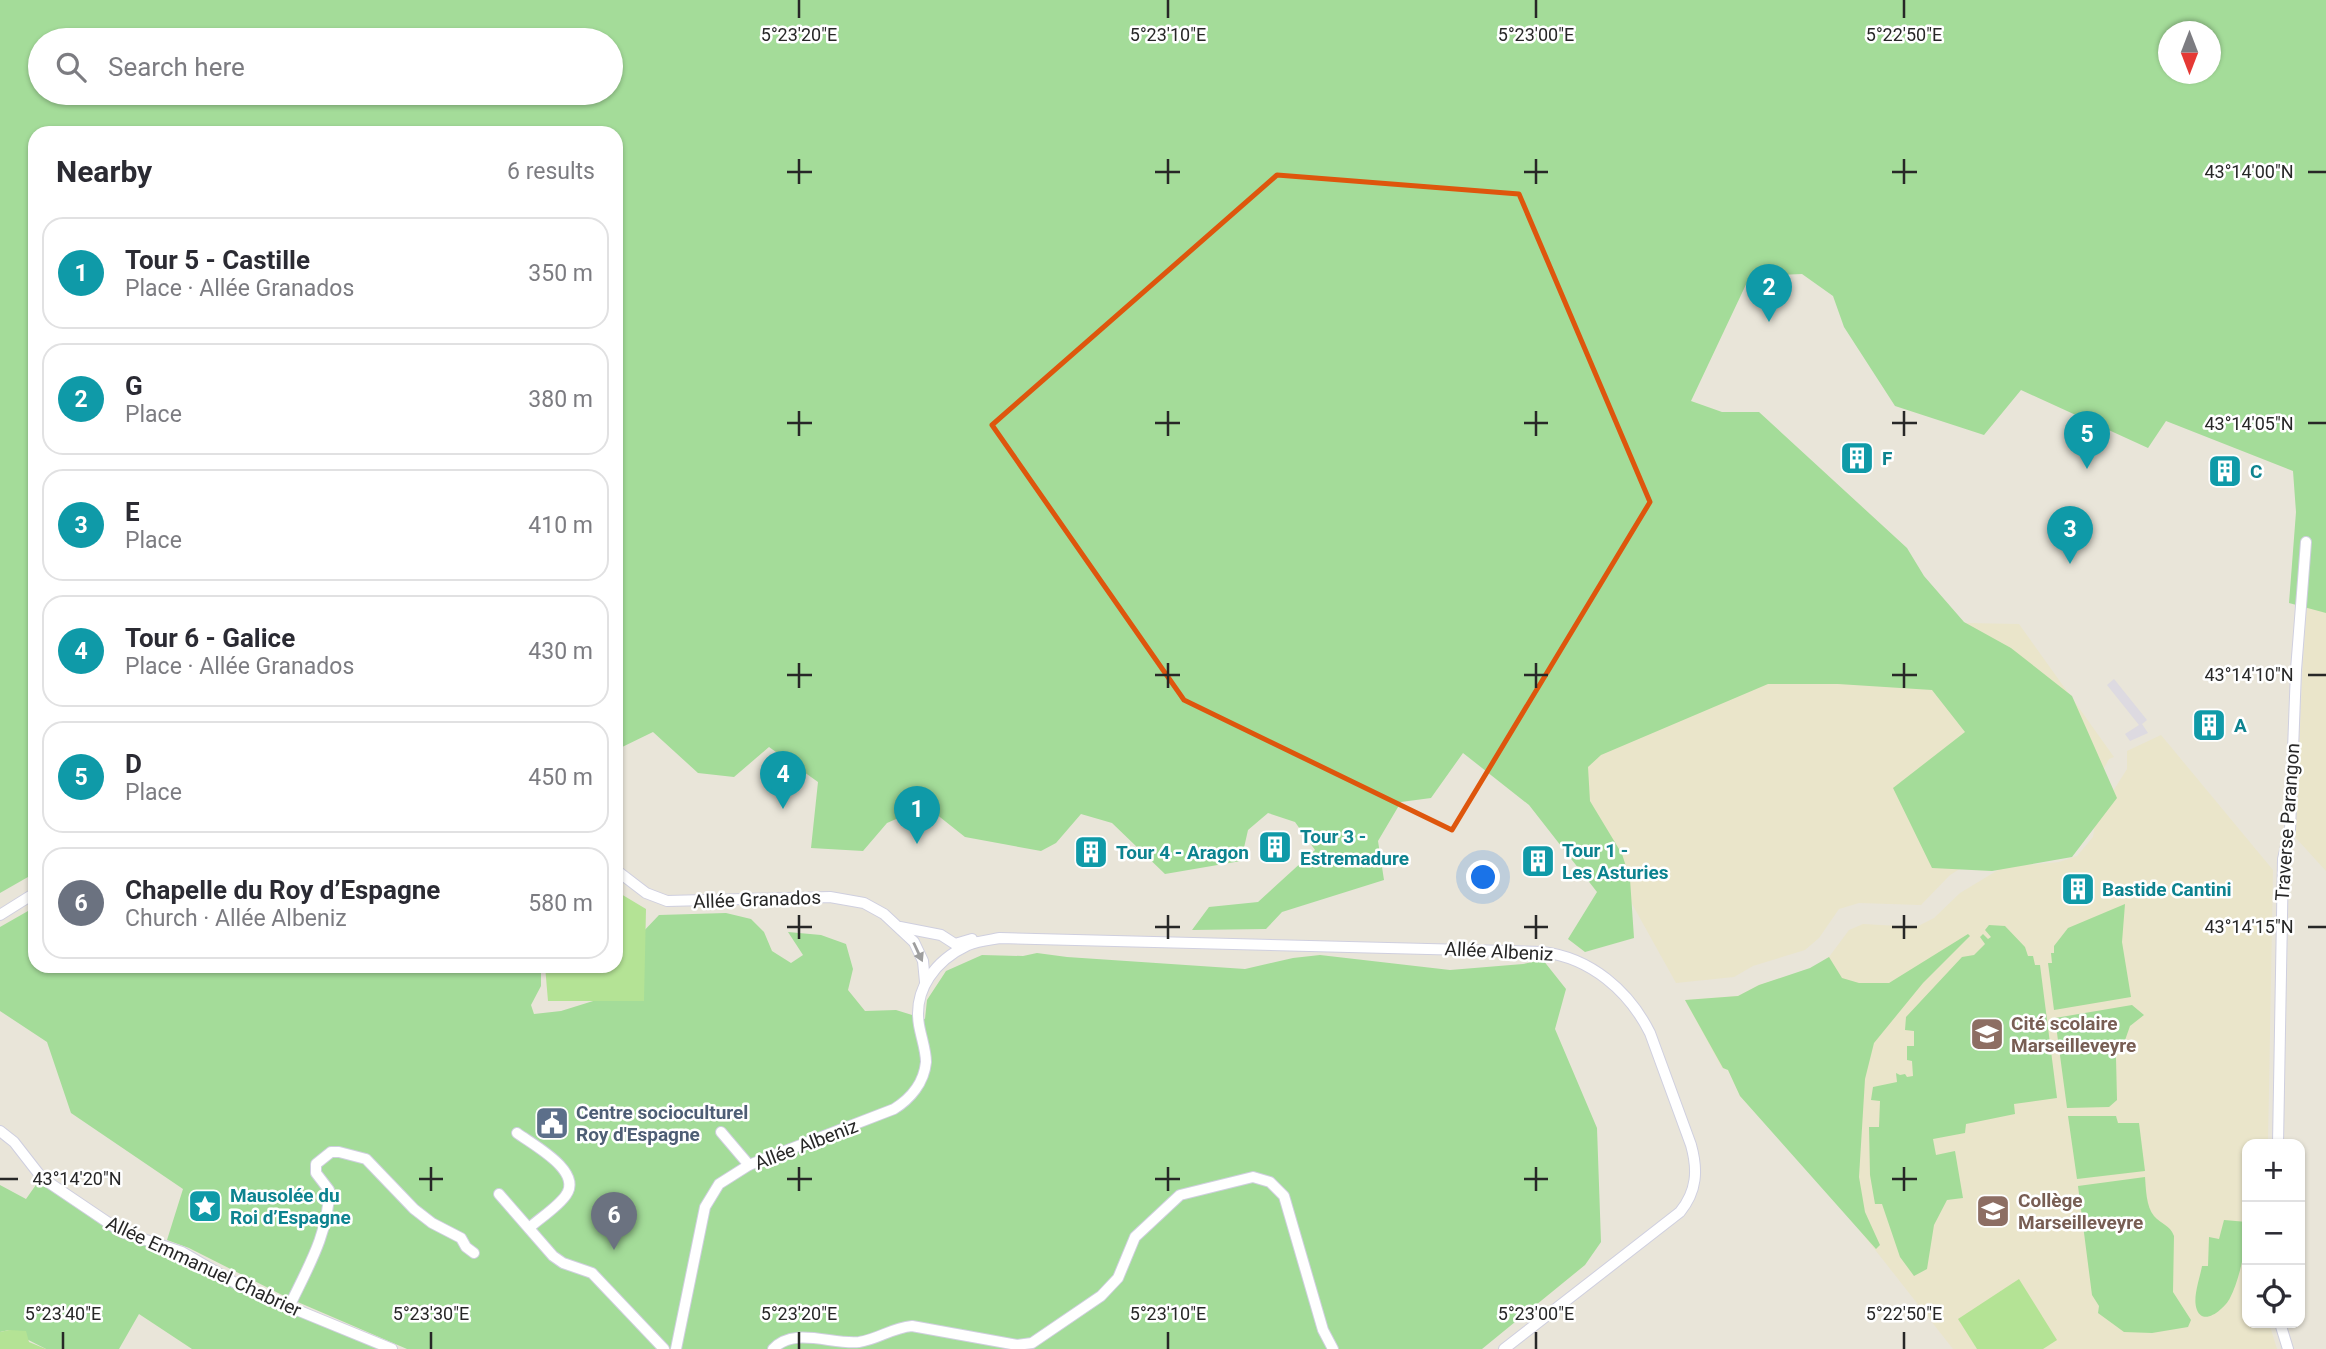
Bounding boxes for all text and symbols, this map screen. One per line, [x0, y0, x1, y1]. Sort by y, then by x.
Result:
north arrow [2158, 21, 2221, 84]
text: 5°23'20"E [761, 24, 837, 45]
text: 5°23'10"E [1130, 24, 1206, 45]
text: 5°23'00"E [1498, 24, 1574, 45]
text: 5°22'50"E [1866, 24, 1942, 45]
search box [28, 28, 623, 105]
icon: search [52, 48, 90, 86]
text: Search here [108, 52, 245, 82]
text: Nearby [56, 154, 152, 189]
text: 6 results [507, 158, 595, 185]
text: 43°14'00"N [2204, 161, 2294, 182]
text: Tour 5 - Castille [125, 245, 310, 275]
text: 1 [74, 260, 88, 287]
text: 350 m [528, 260, 593, 287]
pin: 2 [1746, 264, 1792, 322]
text: Place · Allée Granados [125, 275, 354, 302]
text: G [125, 371, 143, 401]
text: 2 [74, 386, 88, 413]
text: 380 m [528, 386, 593, 413]
text: Place [125, 401, 182, 428]
pin: 5 [2064, 411, 2110, 469]
text: 43°14'05"N [2204, 413, 2294, 434]
building icon: F [1838, 439, 1876, 477]
place label: F [1882, 447, 1893, 470]
building icon: C [2206, 452, 2244, 490]
place label: C [2250, 460, 2262, 483]
text: E [125, 497, 140, 527]
pin: 3 [2047, 506, 2093, 564]
text: 3 [74, 512, 88, 539]
text: 410 m [528, 512, 593, 539]
text: Place [125, 527, 182, 554]
text: Tour 6 - Galice [125, 623, 295, 653]
text: 4 [74, 638, 88, 665]
text: 430 m [528, 638, 593, 665]
text: Place · Allée Granados [125, 653, 354, 680]
text: 43°14'10"N [2204, 664, 2294, 685]
building icon: A [2190, 706, 2228, 744]
place label: A [2234, 714, 2247, 737]
street label: Traverse Parangon [2271, 742, 2304, 902]
text: D [125, 749, 142, 779]
pin: 4 [760, 751, 806, 809]
text: 5 [74, 764, 88, 791]
text: 450 m [528, 764, 593, 791]
text: Place [125, 779, 182, 806]
pin: 1 [894, 786, 940, 844]
place label: Tour 3 - Estremadure [1300, 825, 1409, 870]
building icon: Tour 3 - Estremadure [1256, 828, 1294, 866]
building icon: Tour 4 - Aragon [1072, 833, 1110, 871]
place label: Tour 1 - Les Asturies [1562, 839, 1669, 884]
place label: Tour 4 - Aragon [1116, 841, 1249, 864]
building icon: Tour 1 - Les Asturies [1519, 842, 1557, 880]
your location [1466, 860, 1500, 894]
building icon: Bastide Cantini [2059, 870, 2097, 908]
text: Chapelle du Roy d’Espagne [125, 875, 440, 905]
place label: Bastide Cantini [2102, 878, 2232, 901]
street label: Allée Granados [693, 886, 821, 913]
text: 6 [74, 890, 88, 917]
text: 580 m [528, 890, 593, 917]
text: Church · Allée Albeniz [125, 905, 347, 932]
text: 43°14'15"N [2204, 916, 2294, 937]
street label: Allée Albeniz [1444, 937, 1554, 966]
one-way arrow [912, 942, 924, 962]
place label: Cité scolaire Marseilleveyre [2011, 1012, 2136, 1057]
school or university icon: Cité scolaire Marseilleveyre [1968, 1015, 2006, 1053]
place label: Centre socioculturel Roy d'Espagne [576, 1101, 748, 1146]
public building icon: Centre socioculturel Roy d'Espagne [533, 1104, 571, 1142]
street label: Allée Albeniz [751, 1114, 861, 1175]
map controls [2242, 1139, 2305, 1328]
button: + [2242, 1139, 2305, 1202]
text: 43°14'20"N [32, 1168, 122, 1189]
place label: Mausolée du Roi d’Espagne [230, 1184, 351, 1229]
place icon: Mausolée du Roi d’Espagne [186, 1187, 224, 1225]
place label: Collège Marseilleveyre [2018, 1189, 2143, 1234]
pin: 6 [591, 1192, 637, 1250]
school or university icon: Collège Marseilleveyre [1974, 1192, 2012, 1230]
button: − [2242, 1202, 2305, 1265]
street label: Allée Emmanuel Chabrier [103, 1211, 306, 1322]
button: locate [2242, 1265, 2305, 1328]
text: 5°23'40"E [25, 1303, 101, 1324]
text: 5°23'30"E [393, 1303, 469, 1324]
text: 5°23'20"E [761, 1303, 837, 1324]
text: 5°23'10"E [1130, 1303, 1206, 1324]
text: 5°23'00"E [1498, 1303, 1574, 1324]
text: 5°22'50"E [1866, 1303, 1942, 1324]

